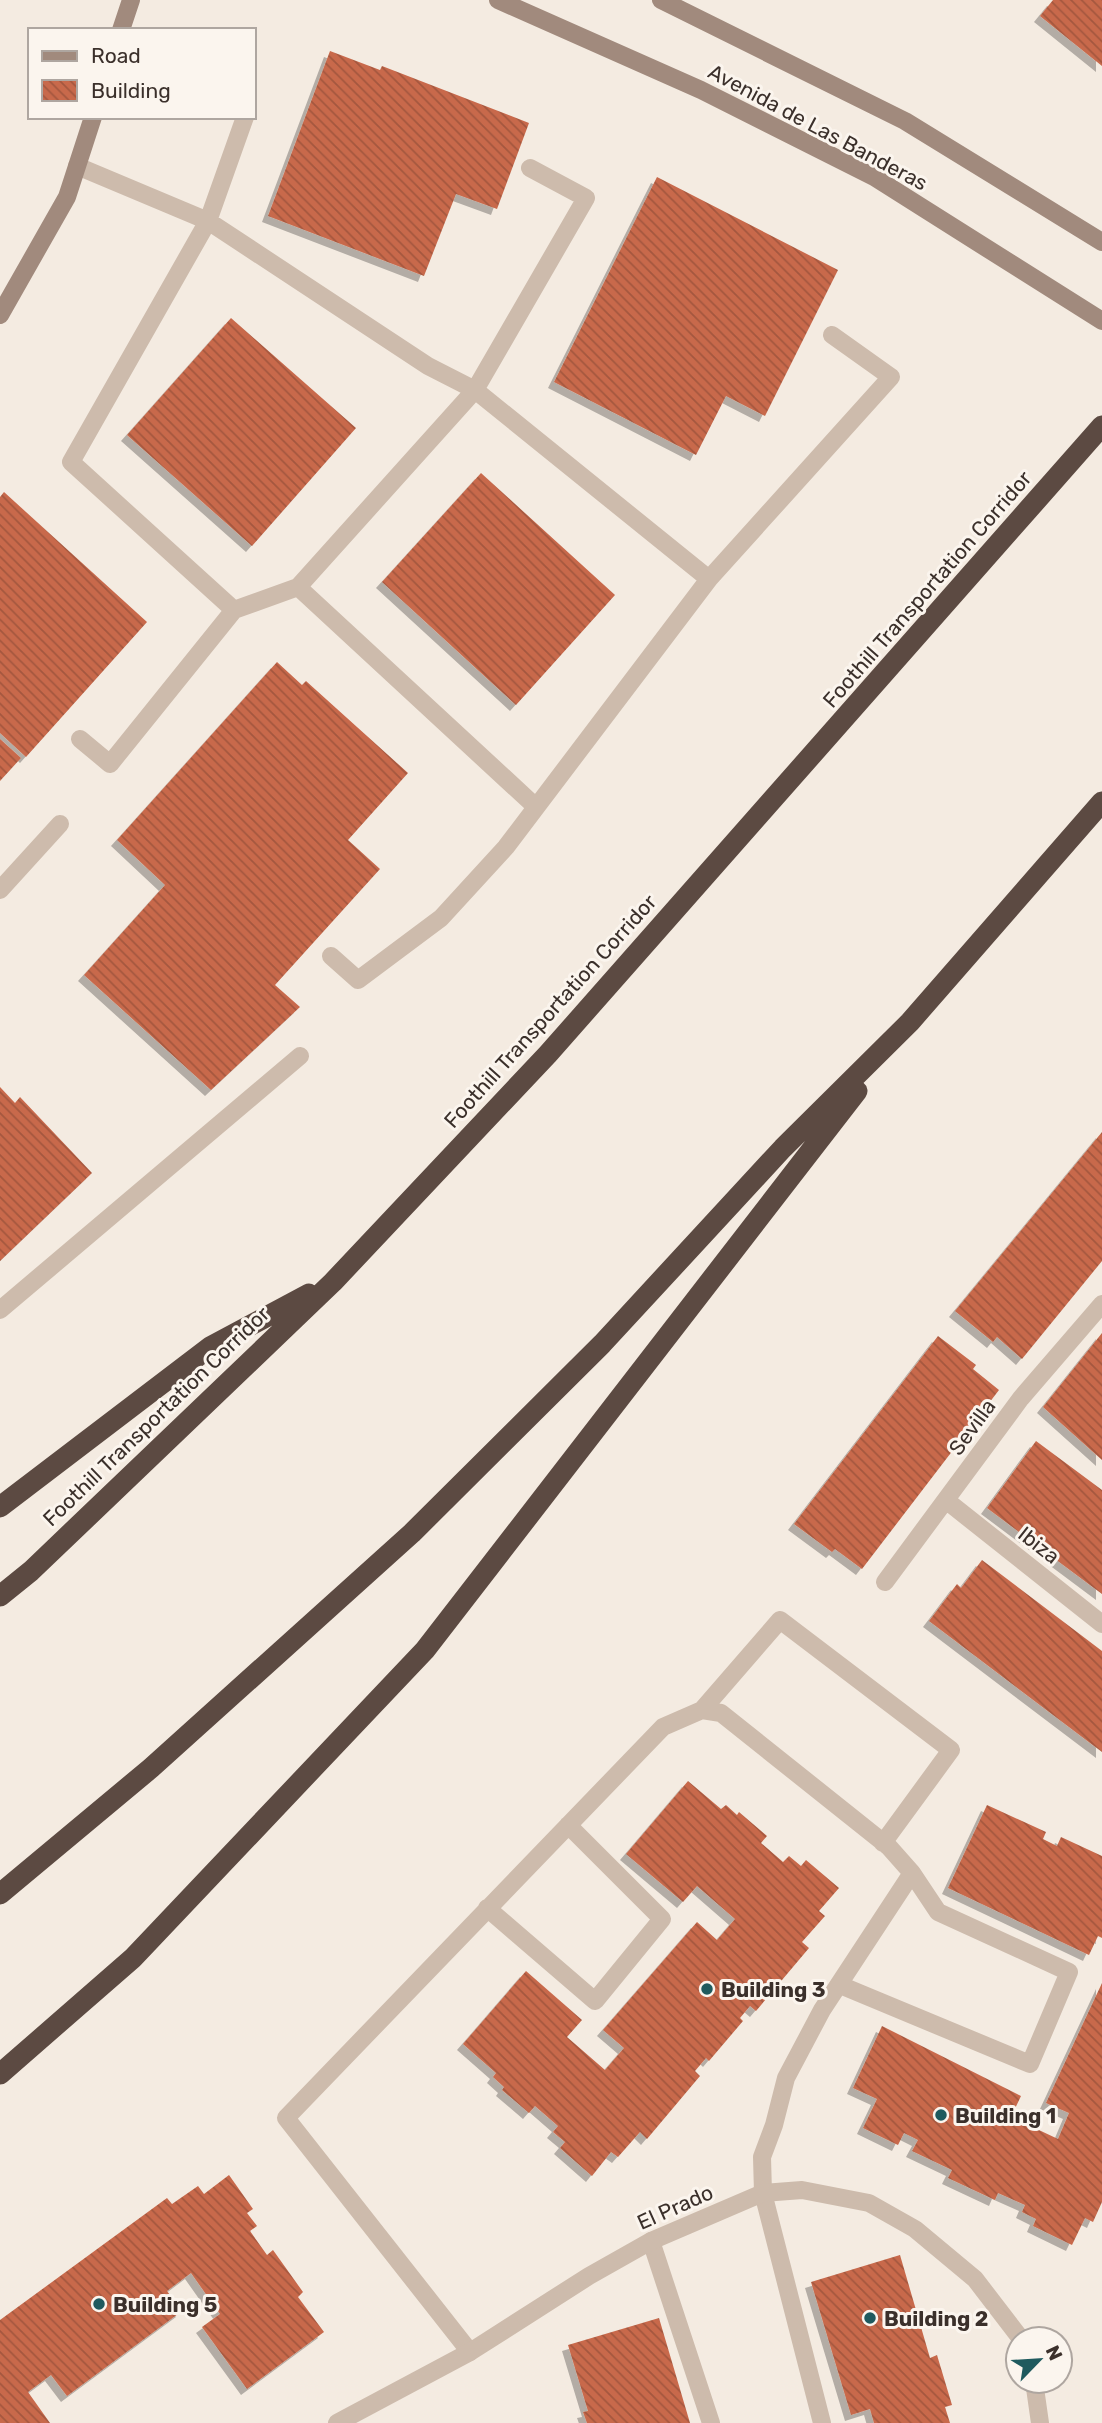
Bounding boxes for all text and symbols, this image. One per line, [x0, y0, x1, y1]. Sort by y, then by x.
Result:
legend [28, 28, 256, 119]
text: Road [91, 43, 141, 68]
street label: Avenida de Las Banderas [704, 58, 932, 196]
text: Building [91, 78, 171, 103]
street label: Foothill Transportation Corridor [817, 466, 1037, 712]
street label: Foothill Transportation Corridor [439, 889, 661, 1133]
street label: Foothill Transportation Corridor [38, 1301, 275, 1531]
street label: Sevilla [943, 1394, 1001, 1460]
street label: Ibiza [1013, 1521, 1065, 1569]
place label: Building 3 [721, 1977, 826, 2002]
marker: Building 3 [699, 1981, 715, 1997]
place label: Building 1 [955, 2103, 1056, 2128]
marker: Building 1 [933, 2107, 949, 2123]
street label: El Prado [633, 2179, 717, 2235]
place label: Building 5 [113, 2292, 217, 2317]
marker: Building 5 [91, 2296, 107, 2312]
place label: Building 2 [884, 2306, 988, 2331]
marker: Building 2 [862, 2310, 878, 2326]
north arrow [1004, 2325, 1074, 2395]
text: N [1041, 2342, 1067, 2364]

